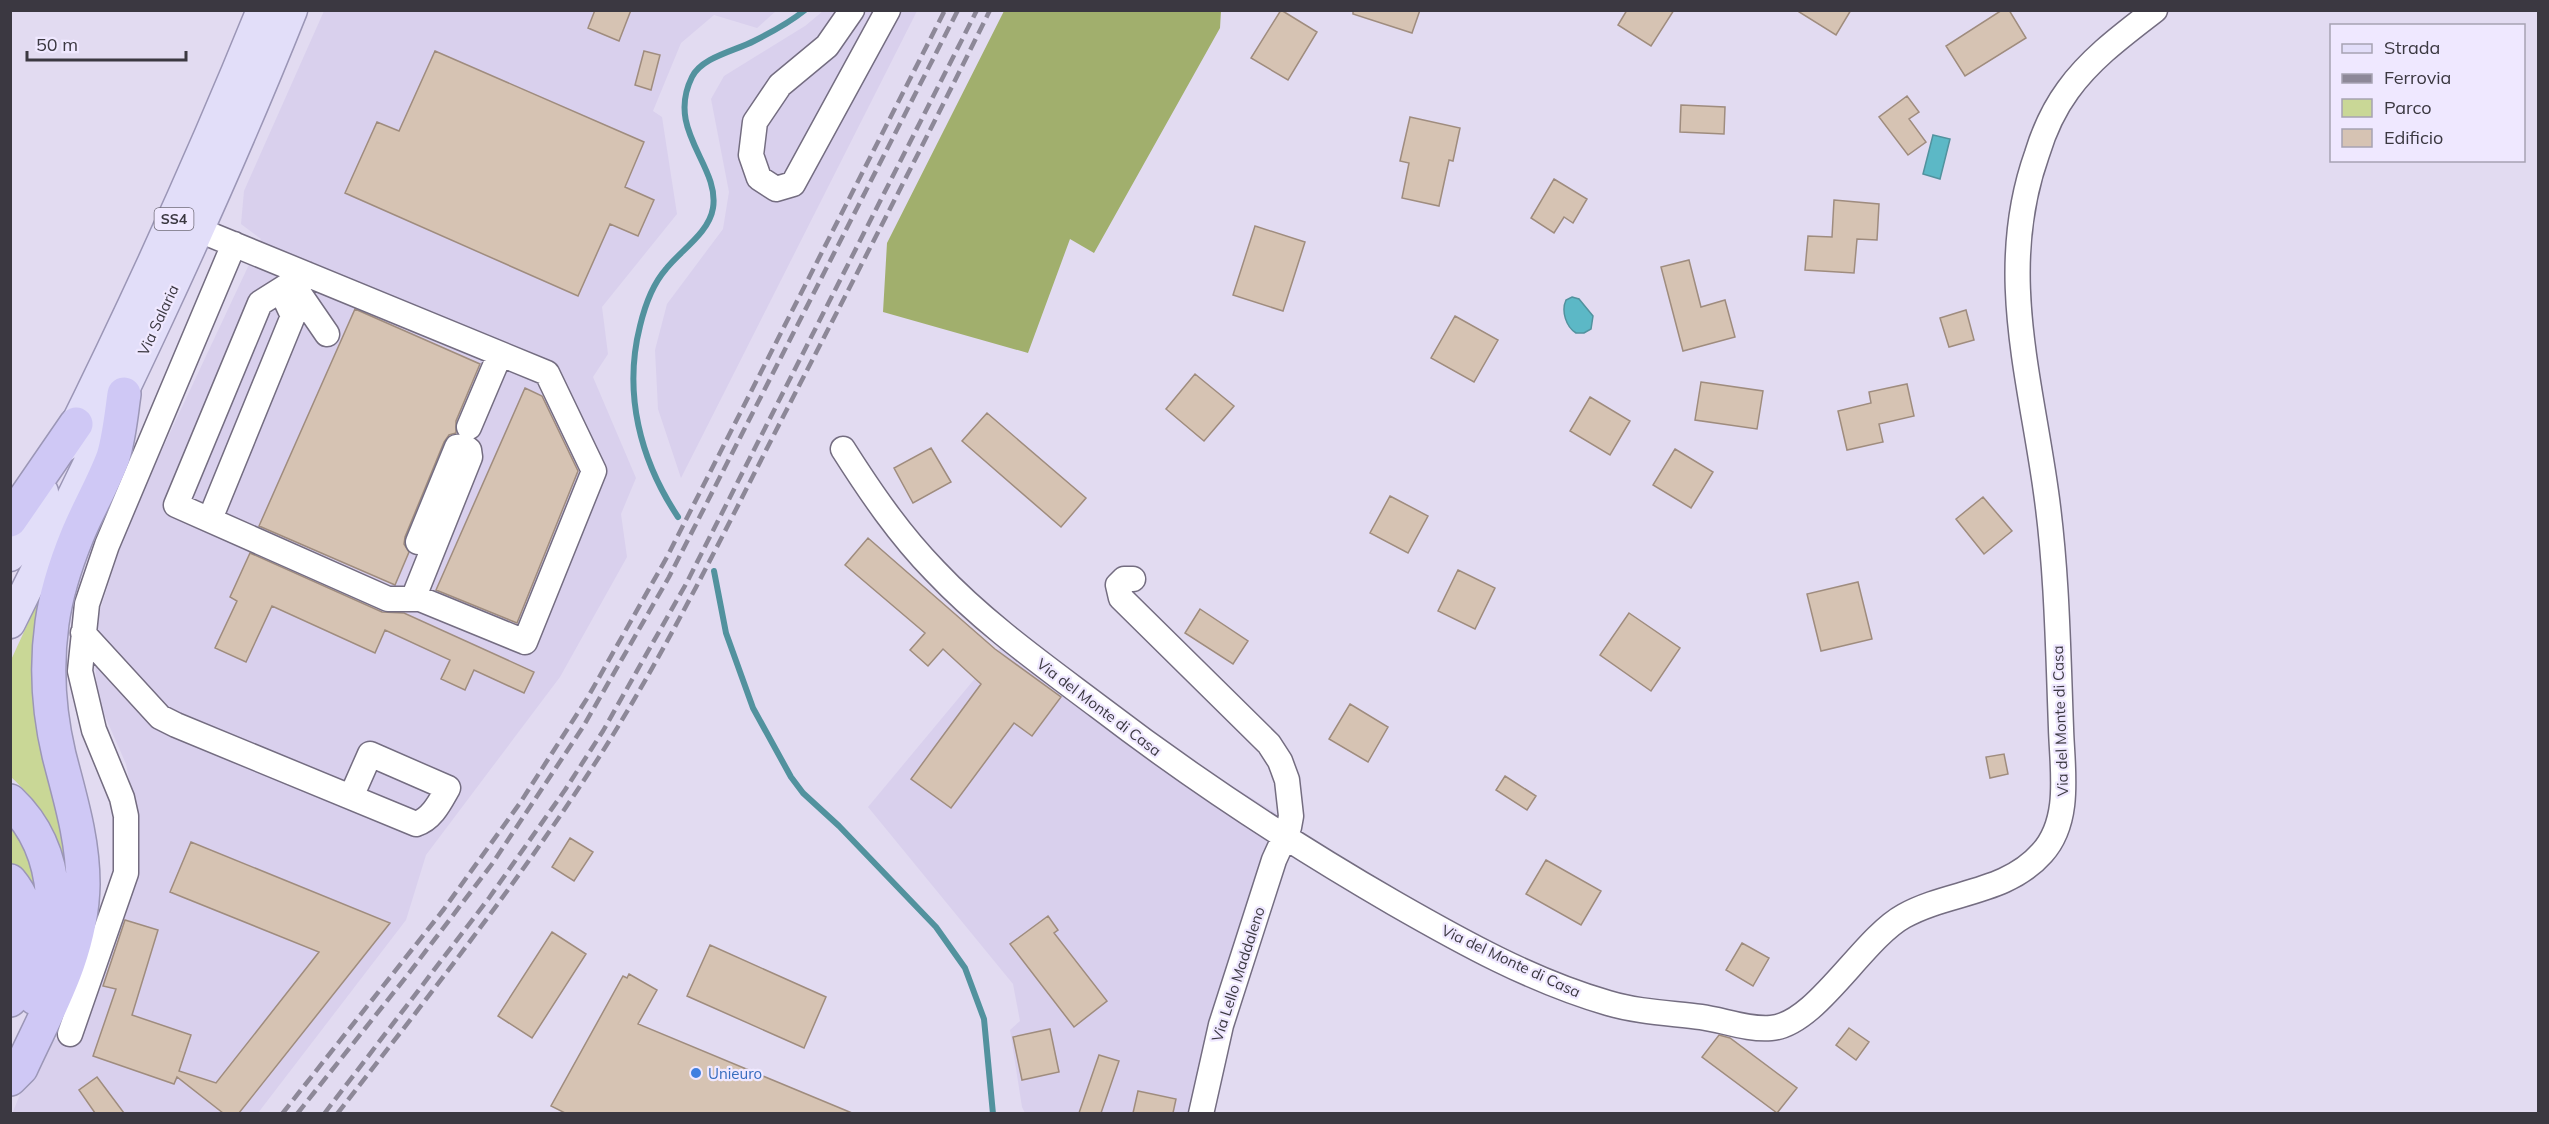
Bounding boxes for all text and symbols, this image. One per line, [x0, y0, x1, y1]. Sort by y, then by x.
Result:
scale bar [27, 24, 186, 62]
legend [2330, 24, 2525, 162]
text: 50 m [36, 33, 78, 56]
text: Strada [2384, 36, 2440, 59]
text: Ferrovia [2384, 66, 2451, 89]
text: Parco [2384, 96, 2432, 119]
text: Edificio [2384, 126, 2443, 149]
road number: SS4 [154, 208, 194, 230]
street label: Via Salaria [133, 282, 183, 358]
street label: Via del Monte di Casa [2048, 645, 2072, 797]
street label: Via del Monte di Casa [1033, 654, 1165, 760]
street label: Via Lello Maddaleno [1207, 904, 1269, 1044]
street label: Via del Monte di Casa [1439, 920, 1583, 1002]
place label: Unieuro [708, 1064, 762, 1083]
marker: Unieuro [689, 1066, 703, 1080]

